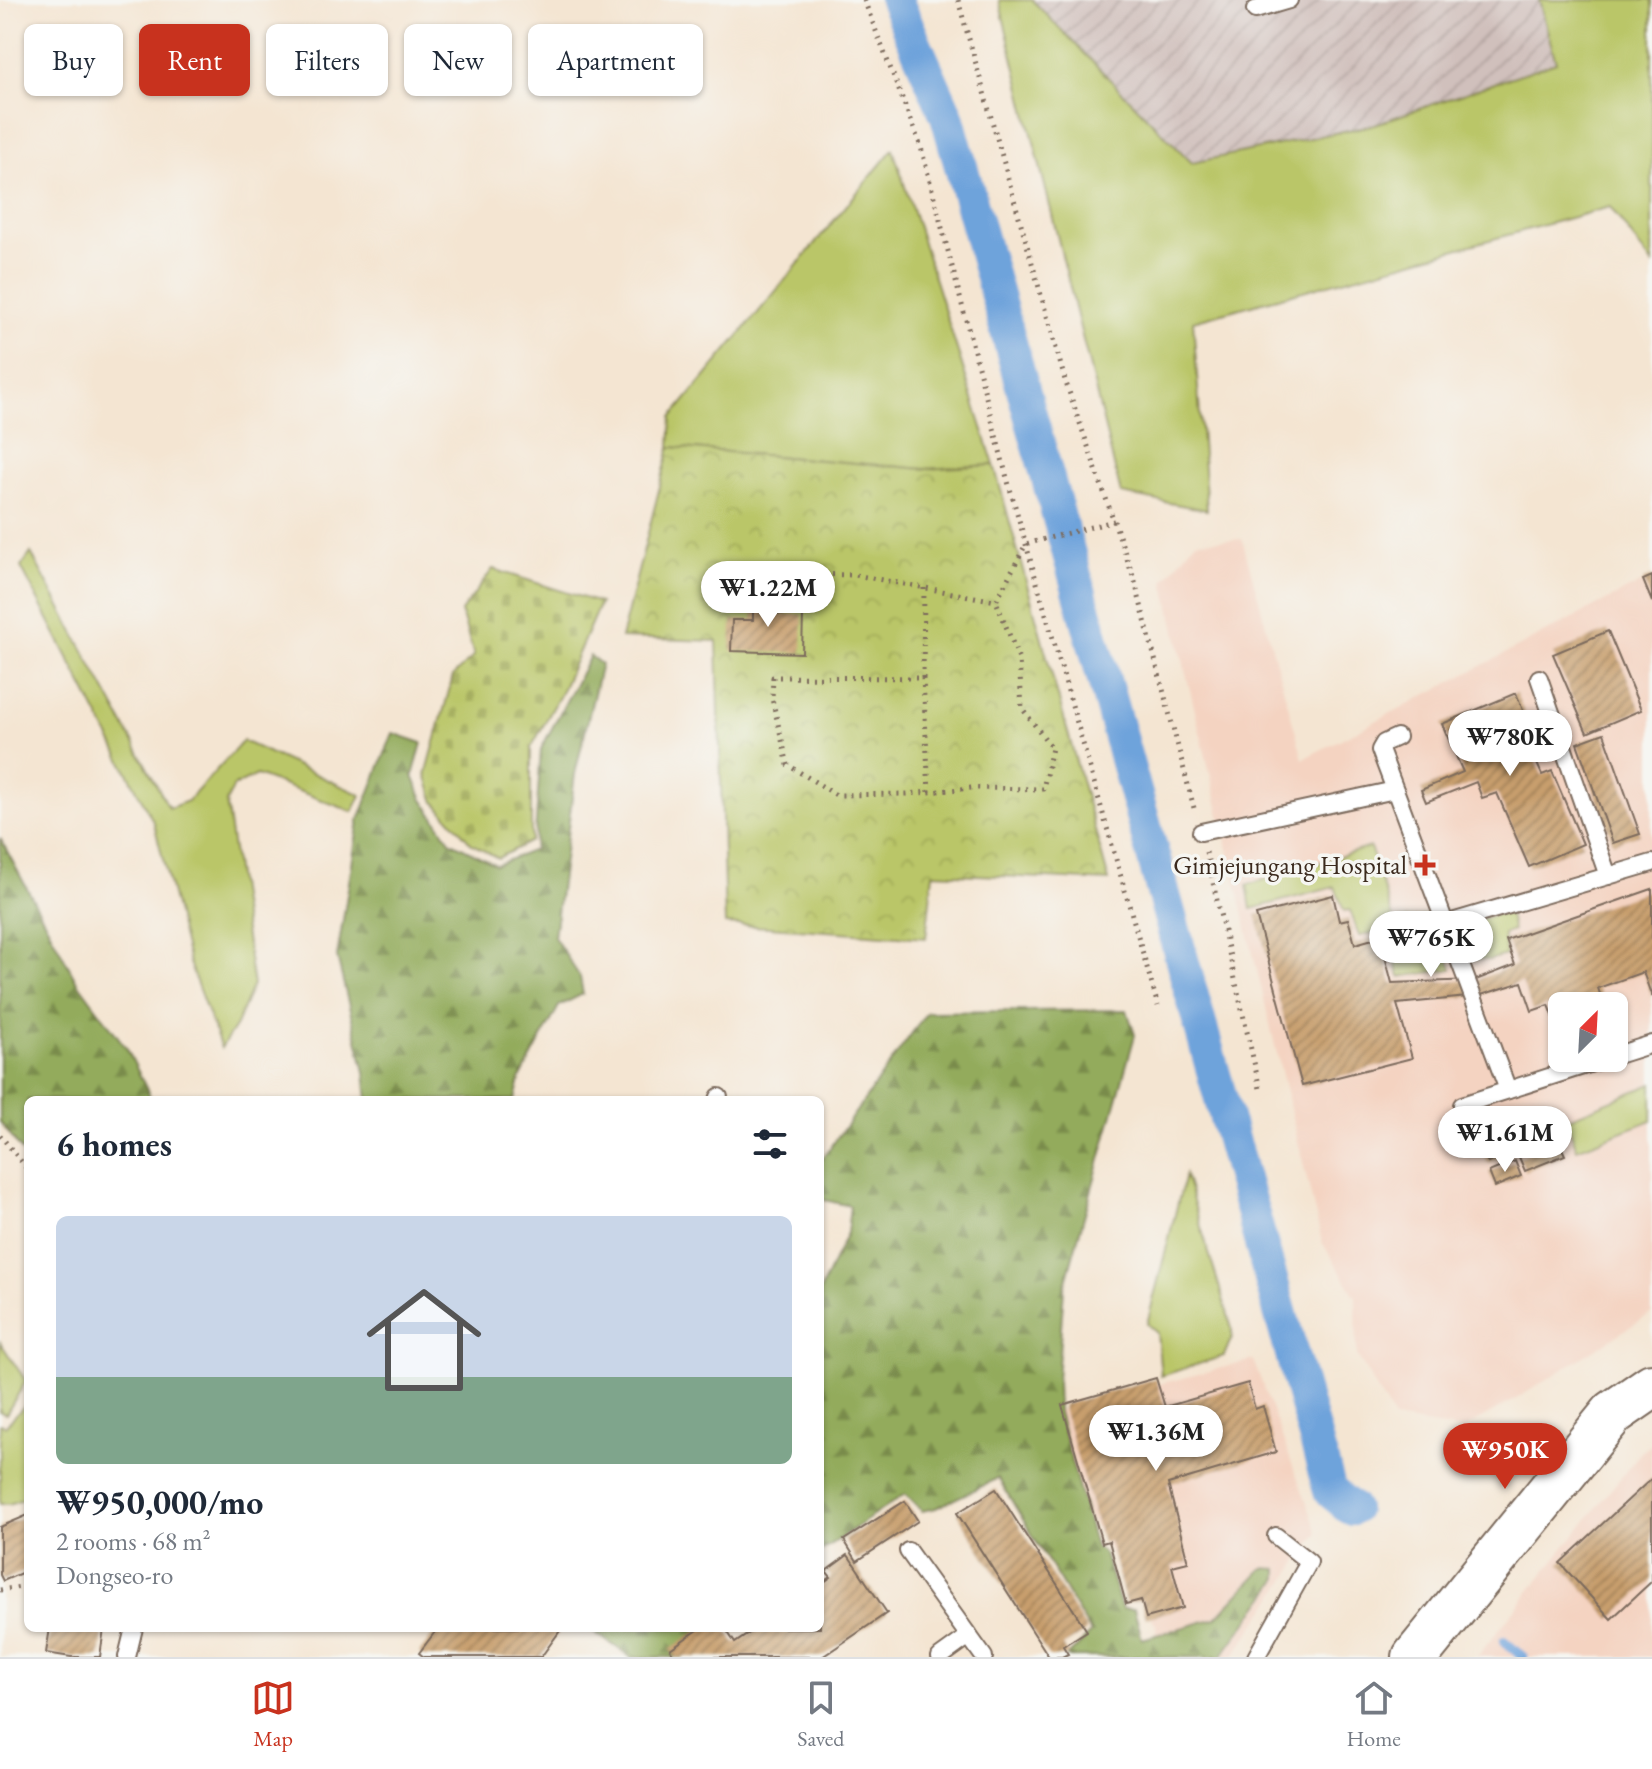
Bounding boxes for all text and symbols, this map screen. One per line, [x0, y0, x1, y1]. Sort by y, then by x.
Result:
chip: Buy [24, 24, 123, 96]
chip: Rent [139, 24, 250, 96]
chip: Filters [266, 24, 388, 96]
chip: New [404, 24, 512, 96]
chip: Apartment [528, 24, 703, 96]
pin: ₩1.22M [703, 561, 833, 629]
text: ₩1.22M [719, 570, 817, 604]
pin: ₩780K [1454, 710, 1566, 778]
text: ₩780K [1466, 719, 1554, 753]
place label: Gimjejungang Hospital [1173, 848, 1407, 882]
marker: Gimjejungang Hospital [1414, 854, 1436, 876]
pin: ₩765K [1375, 911, 1487, 979]
text: ₩765K [1387, 920, 1475, 954]
north arrow [1548, 992, 1628, 1072]
map controls [1548, 992, 1628, 1072]
pin: ₩1.61M [1440, 1106, 1570, 1174]
text: ₩1.61M [1456, 1115, 1554, 1149]
text: 6 homes [56, 1122, 172, 1166]
icon: filters [748, 1122, 792, 1166]
icon: home [352, 1268, 496, 1412]
pin: ₩1.36M [1091, 1405, 1221, 1473]
text: ₩1.36M [1107, 1414, 1205, 1448]
pin: ₩950K [1449, 1423, 1561, 1491]
text: ₩950K [1461, 1432, 1549, 1466]
text: ₩950,000/mo [56, 1480, 263, 1524]
text: 2 rooms · 68 m² [56, 1524, 211, 1558]
text: Dongseo-ro [56, 1558, 173, 1592]
tab: Map [251, 1676, 295, 1753]
tab: Saved [797, 1676, 844, 1753]
tab: Home [1347, 1676, 1401, 1753]

